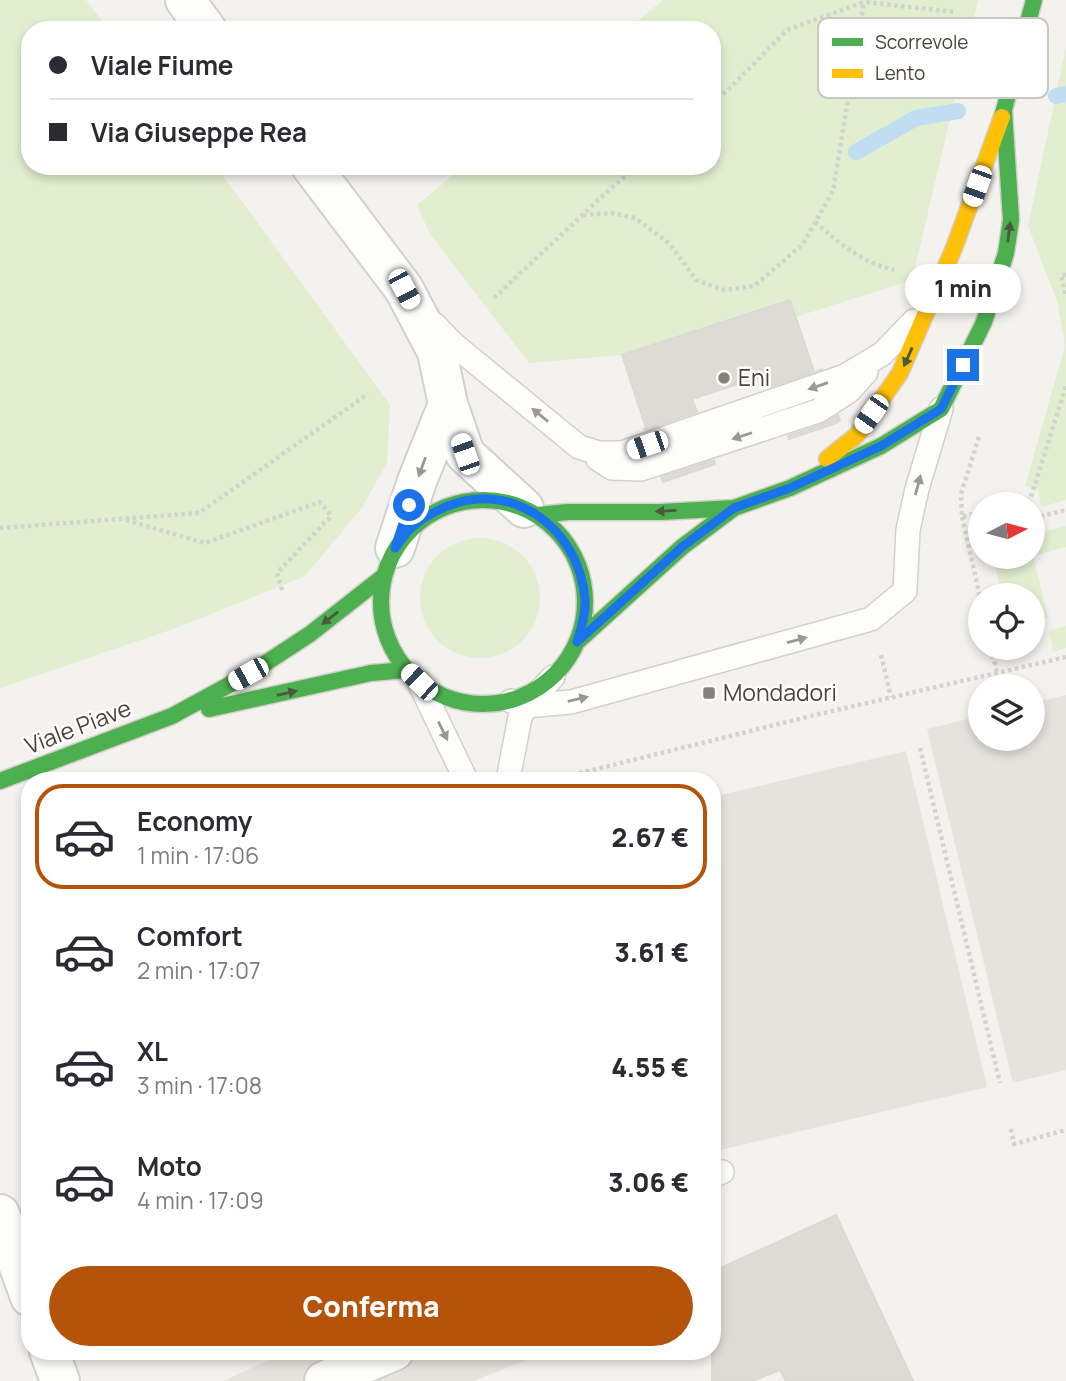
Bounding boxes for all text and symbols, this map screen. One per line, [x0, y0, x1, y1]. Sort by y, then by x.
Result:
legend [818, 18, 1048, 98]
text: Scorrevole [875, 29, 968, 55]
text: Viale Fiume [91, 47, 234, 83]
text: Lento [875, 60, 925, 86]
text: Via Giuseppe Rea [91, 114, 307, 150]
car [960, 163, 995, 209]
one-way arrow [1004, 221, 1015, 243]
callout: 1 min [905, 264, 1021, 312]
car [385, 266, 424, 312]
text: 1 min [934, 272, 992, 304]
one-way arrow [902, 346, 913, 367]
route end [947, 349, 979, 381]
place label: Eni [738, 361, 770, 393]
marker: Eni [716, 370, 732, 386]
one-way arrow [807, 381, 828, 392]
car [851, 391, 892, 437]
one-way arrow [532, 408, 549, 423]
car [624, 428, 671, 462]
car [449, 431, 482, 477]
one-way arrow [731, 431, 752, 442]
one-way arrow [416, 457, 427, 478]
one-way arrow [914, 475, 924, 496]
route start [393, 489, 425, 521]
north arrow [968, 492, 1045, 569]
map controls [968, 492, 1045, 751]
one-way arrow [654, 506, 676, 517]
button: locate [968, 583, 1045, 660]
one-way arrow [321, 611, 339, 626]
one-way arrow [787, 634, 808, 644]
car [225, 655, 272, 693]
car [397, 660, 442, 704]
button: layers [968, 674, 1045, 751]
place label: Mondadori [723, 676, 837, 708]
marker: Mondadori [701, 685, 717, 701]
one-way arrow [276, 687, 298, 698]
street label: Viale Piave [20, 691, 135, 761]
one-way arrow [567, 694, 589, 705]
one-way arrow [438, 721, 449, 741]
text: Economy [137, 803, 252, 839]
icon: car [53, 805, 116, 868]
text: 2.67 € [611, 819, 689, 855]
text: 1 min · 17:06 [137, 839, 259, 871]
text: Comfort [137, 918, 243, 954]
icon: car [53, 920, 116, 983]
text: 3.61 € [614, 934, 689, 970]
text: 2 min · 17:07 [137, 954, 261, 986]
text: XL [137, 1033, 168, 1069]
icon: car [53, 1035, 116, 1098]
text: 4.55 € [611, 1049, 689, 1085]
text: 3 min · 17:08 [137, 1069, 262, 1101]
text: Moto [137, 1148, 202, 1184]
icon: car [53, 1150, 116, 1213]
text: 3.06 € [608, 1164, 689, 1200]
text: 4 min · 17:09 [137, 1184, 264, 1216]
button: Conferma [49, 1266, 693, 1346]

